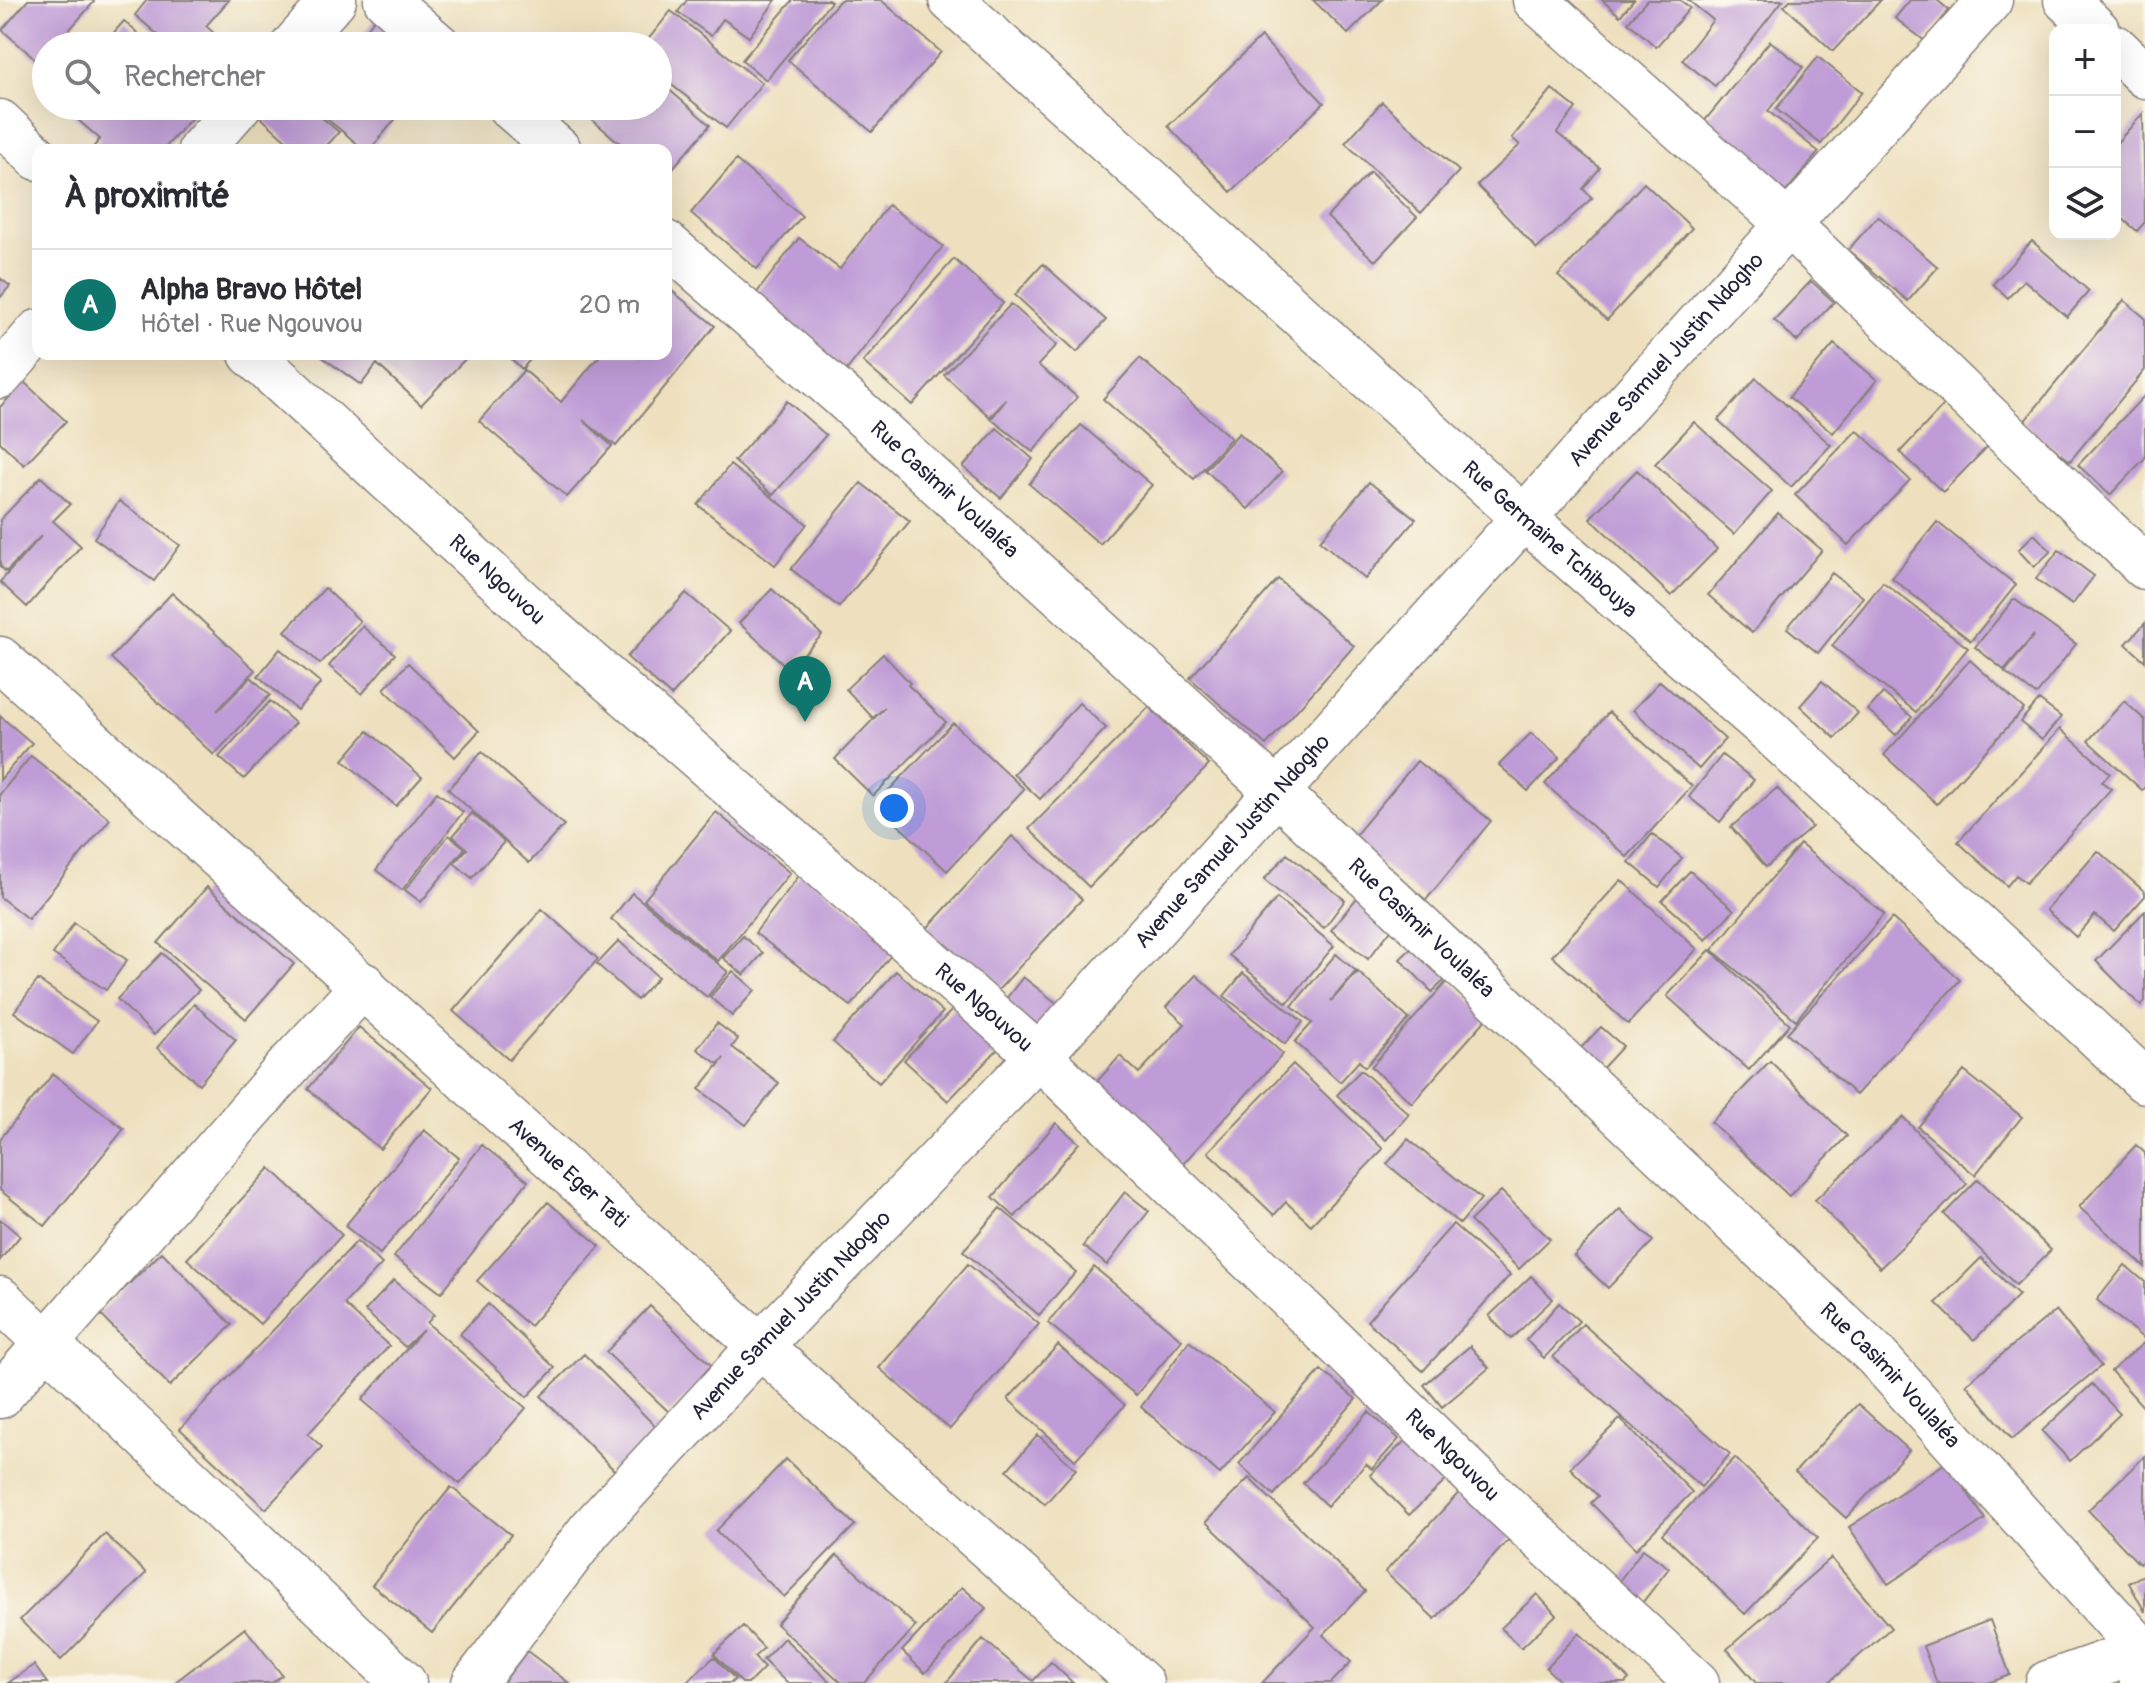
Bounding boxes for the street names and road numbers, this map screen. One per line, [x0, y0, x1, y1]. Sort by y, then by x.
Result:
street label: Avenue Samuel Justin Ndogho [1562, 247, 1770, 473]
street label: Rue Casimir Voulaléa [864, 415, 1025, 564]
street label: Rue Germaine Tchibouya [1456, 455, 1643, 624]
street label: Rue Ngouvou [443, 528, 551, 631]
street label: Avenue Samuel Justin Ndogho [1129, 728, 1336, 954]
street label: Rue Casimir Voulaléa [1342, 852, 1501, 1004]
street label: Rue Ngouvou [929, 957, 1039, 1058]
street label: Avenue Eger Tati [503, 1111, 634, 1234]
street label: Avenue Samuel Justin Ndogho [685, 1204, 897, 1426]
street label: Rue Casimir Voulaléa [1814, 1297, 1967, 1454]
street label: Rue Ngouvou [1399, 1403, 1506, 1507]

